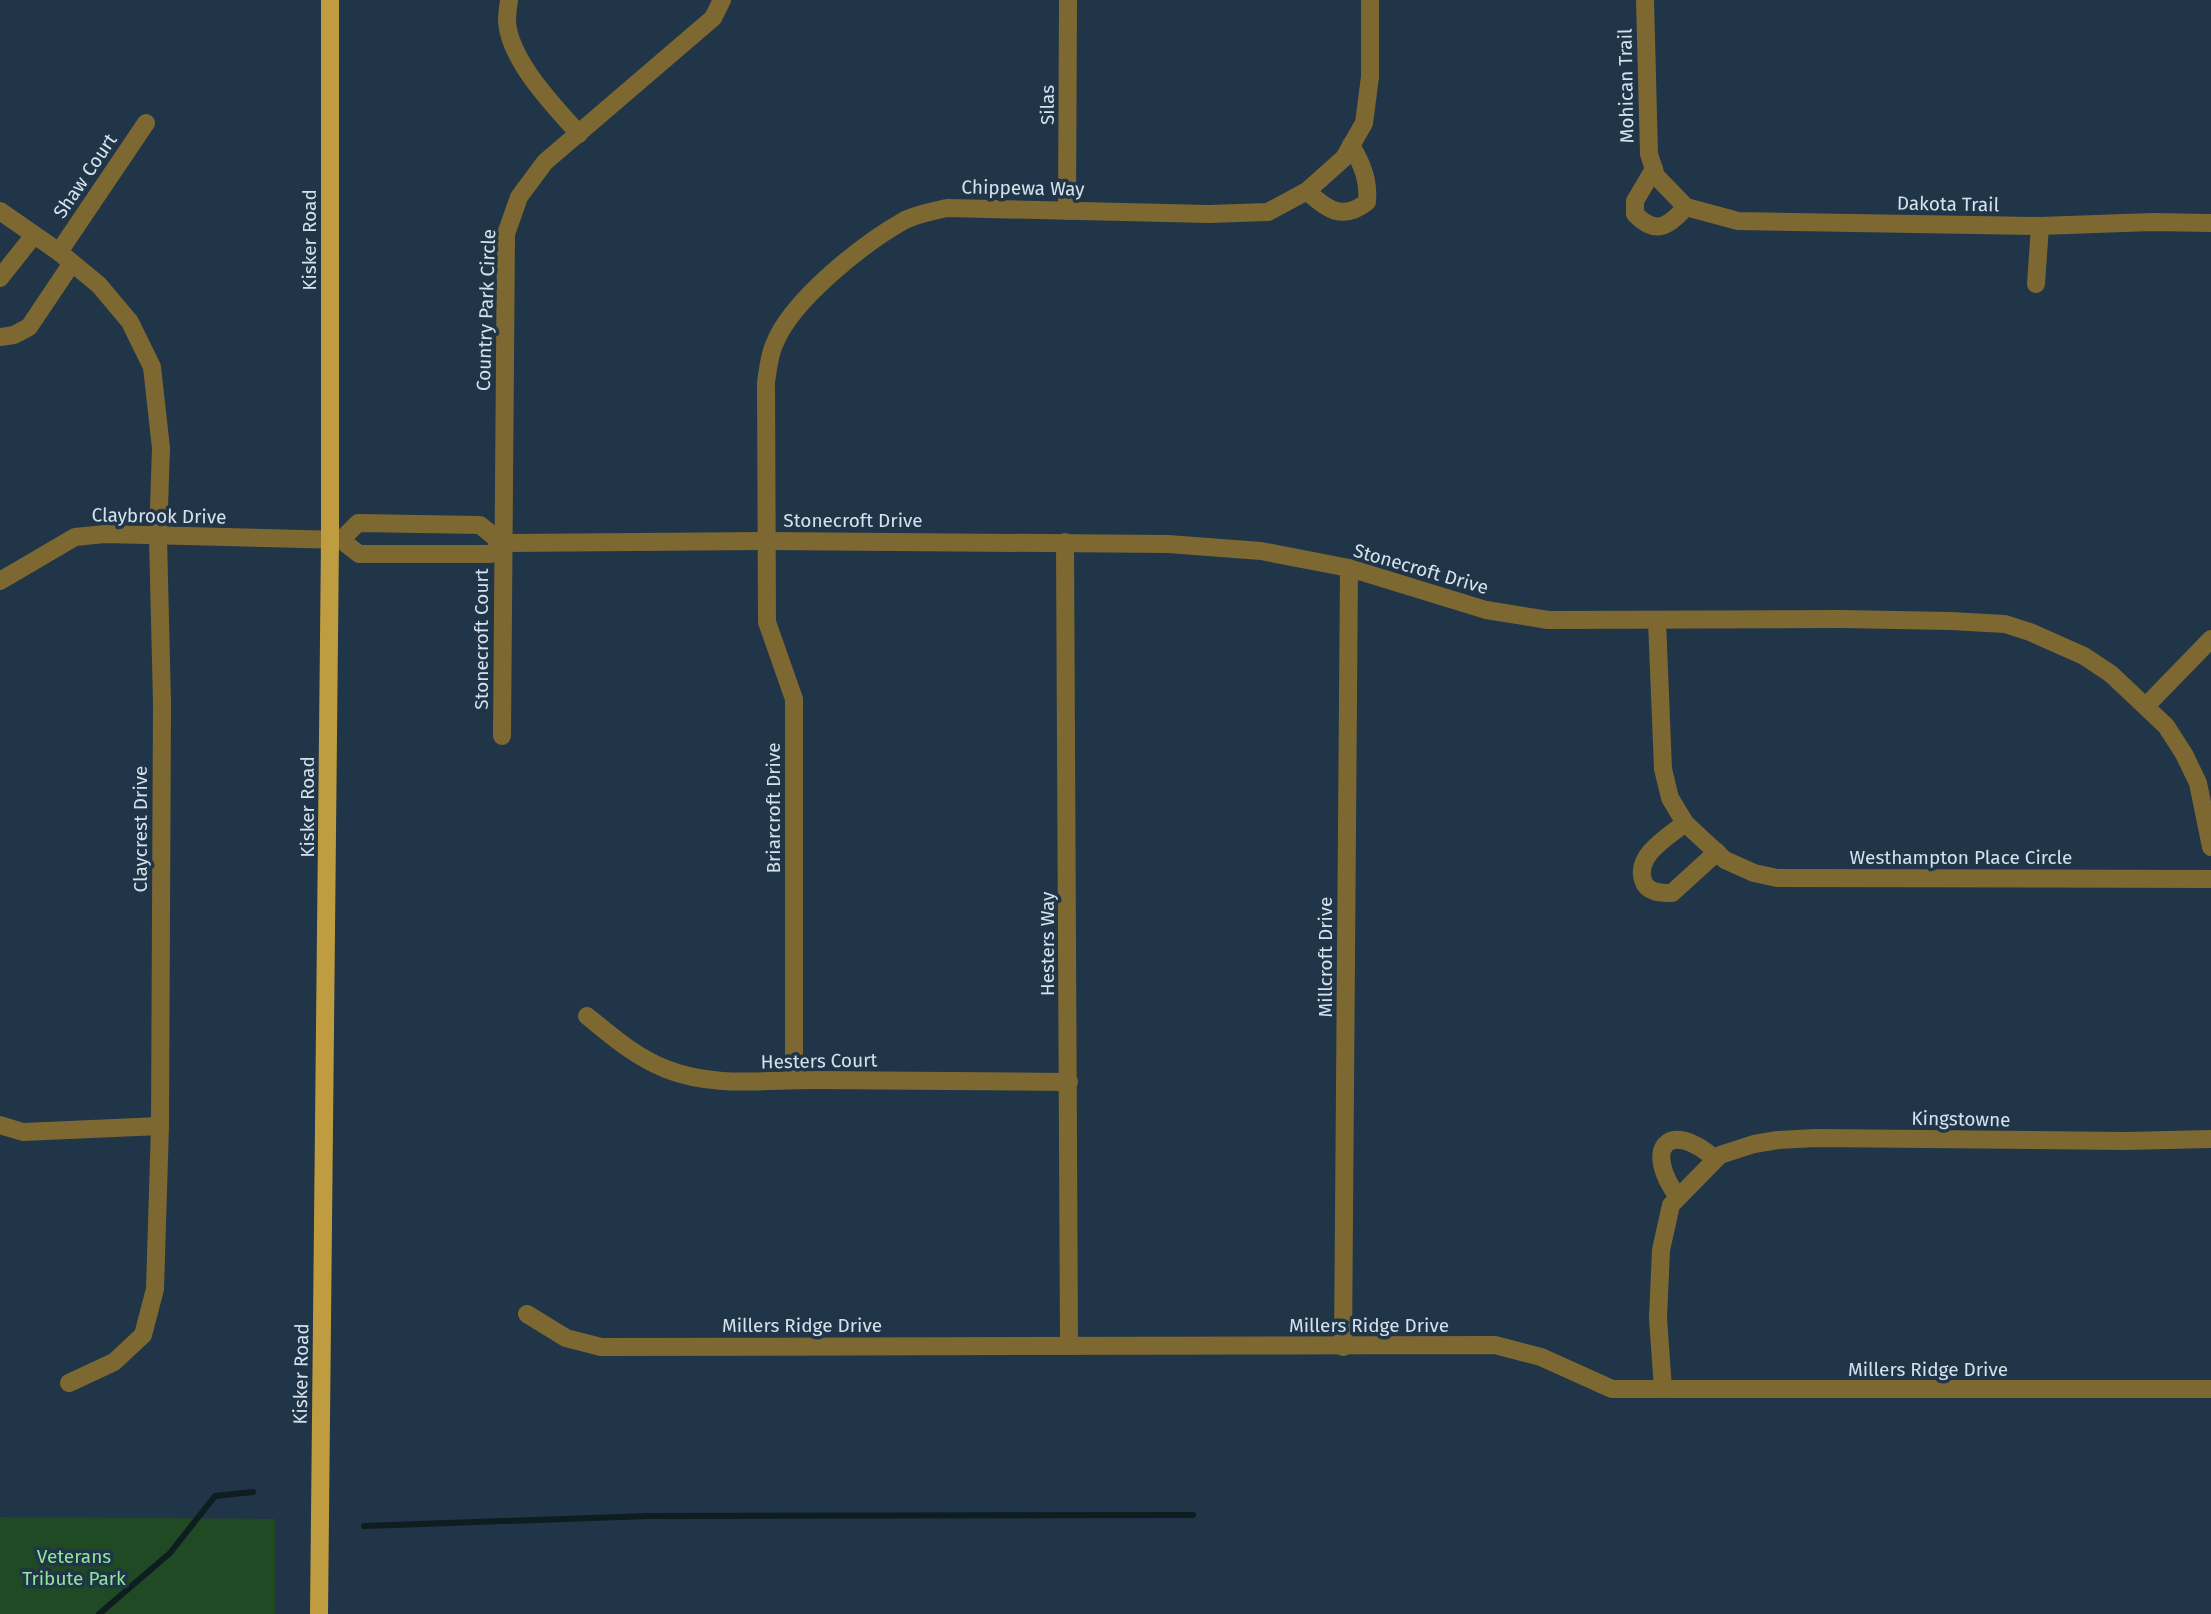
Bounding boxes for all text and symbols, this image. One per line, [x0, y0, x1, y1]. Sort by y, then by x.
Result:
street label: Mohican Trail [1613, 28, 1639, 144]
street label: Silas [1036, 85, 1059, 125]
street label: Shaw Court [48, 129, 122, 223]
street label: Chippewa Way [961, 175, 1085, 201]
street label: Kisker Road [298, 189, 321, 291]
street label: Dakota Trail [1897, 192, 2000, 216]
street label: Country Park Circle [472, 229, 500, 391]
street label: Claybrook Drive [91, 503, 227, 529]
street label: Stonecroft Drive [783, 509, 923, 532]
street label: Stonecroft Drive [1351, 539, 1491, 599]
street label: Stonecroft Court [470, 568, 493, 710]
street label: Briarcroft Drive [762, 742, 785, 874]
street label: Kisker Road [296, 756, 319, 858]
street label: Claycrest Drive [129, 766, 152, 892]
street label: Westhampton Place Circle [1850, 846, 2072, 869]
street label: Hesters Way [1036, 891, 1059, 996]
street label: Millcroft Drive [1314, 897, 1337, 1017]
street label: Hesters Court [760, 1048, 878, 1074]
street label: Kingstowne [1911, 1107, 2011, 1131]
street label: Millers Ridge Drive [722, 1314, 882, 1337]
street label: Millers Ridge Drive [1289, 1314, 1449, 1337]
street label: Kisker Road [289, 1323, 313, 1425]
street label: Millers Ridge Drive [1848, 1358, 2008, 1381]
park label: Veterans Tribute Park [22, 1545, 126, 1590]

